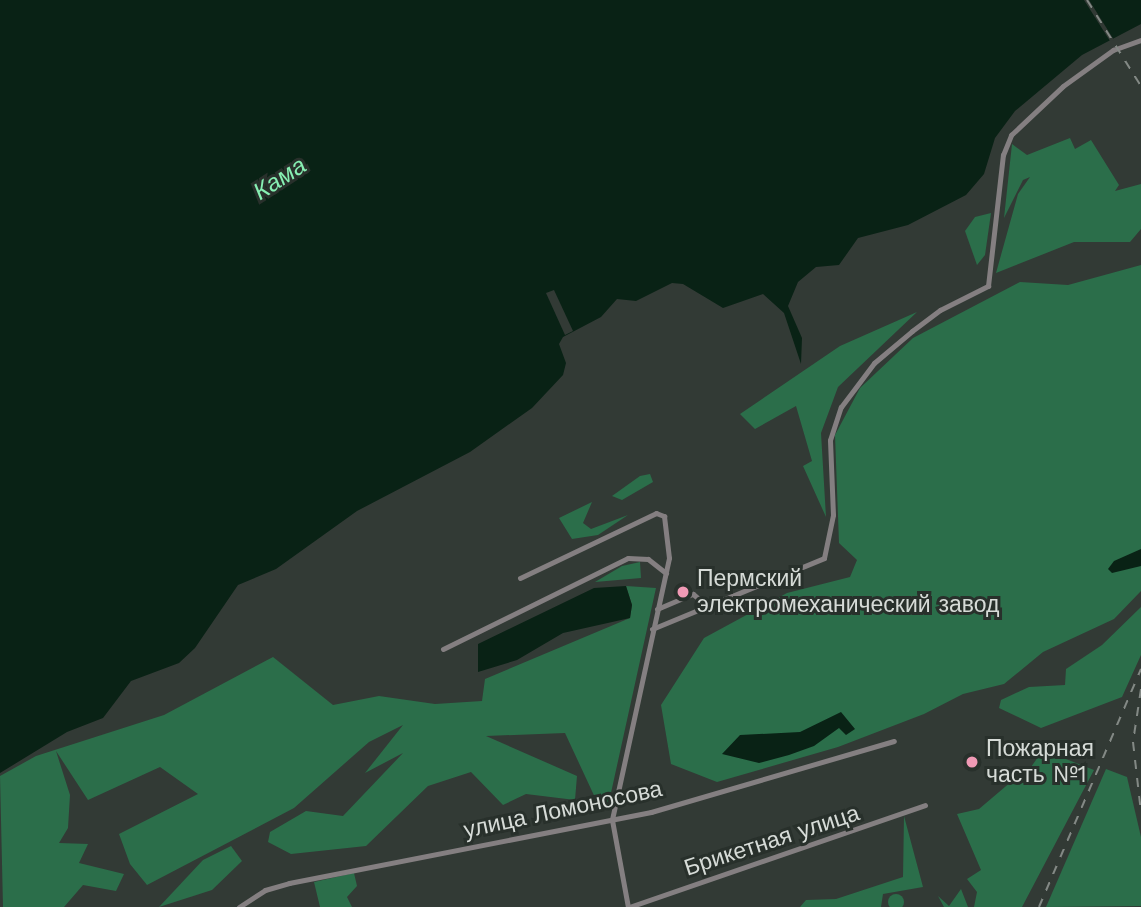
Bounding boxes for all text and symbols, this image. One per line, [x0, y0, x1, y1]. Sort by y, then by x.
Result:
water label: Кама [248, 151, 312, 207]
place label: Пермский электромеханический завод [697, 565, 999, 619]
marker: Пермский электромеханический завод [675, 584, 691, 600]
place label: Пожарная часть №1 [986, 735, 1094, 789]
marker: Пожарная часть №1 [964, 754, 980, 770]
street label: улица Ломоносова [461, 775, 665, 845]
street label: Брикетная улица [681, 800, 863, 882]

